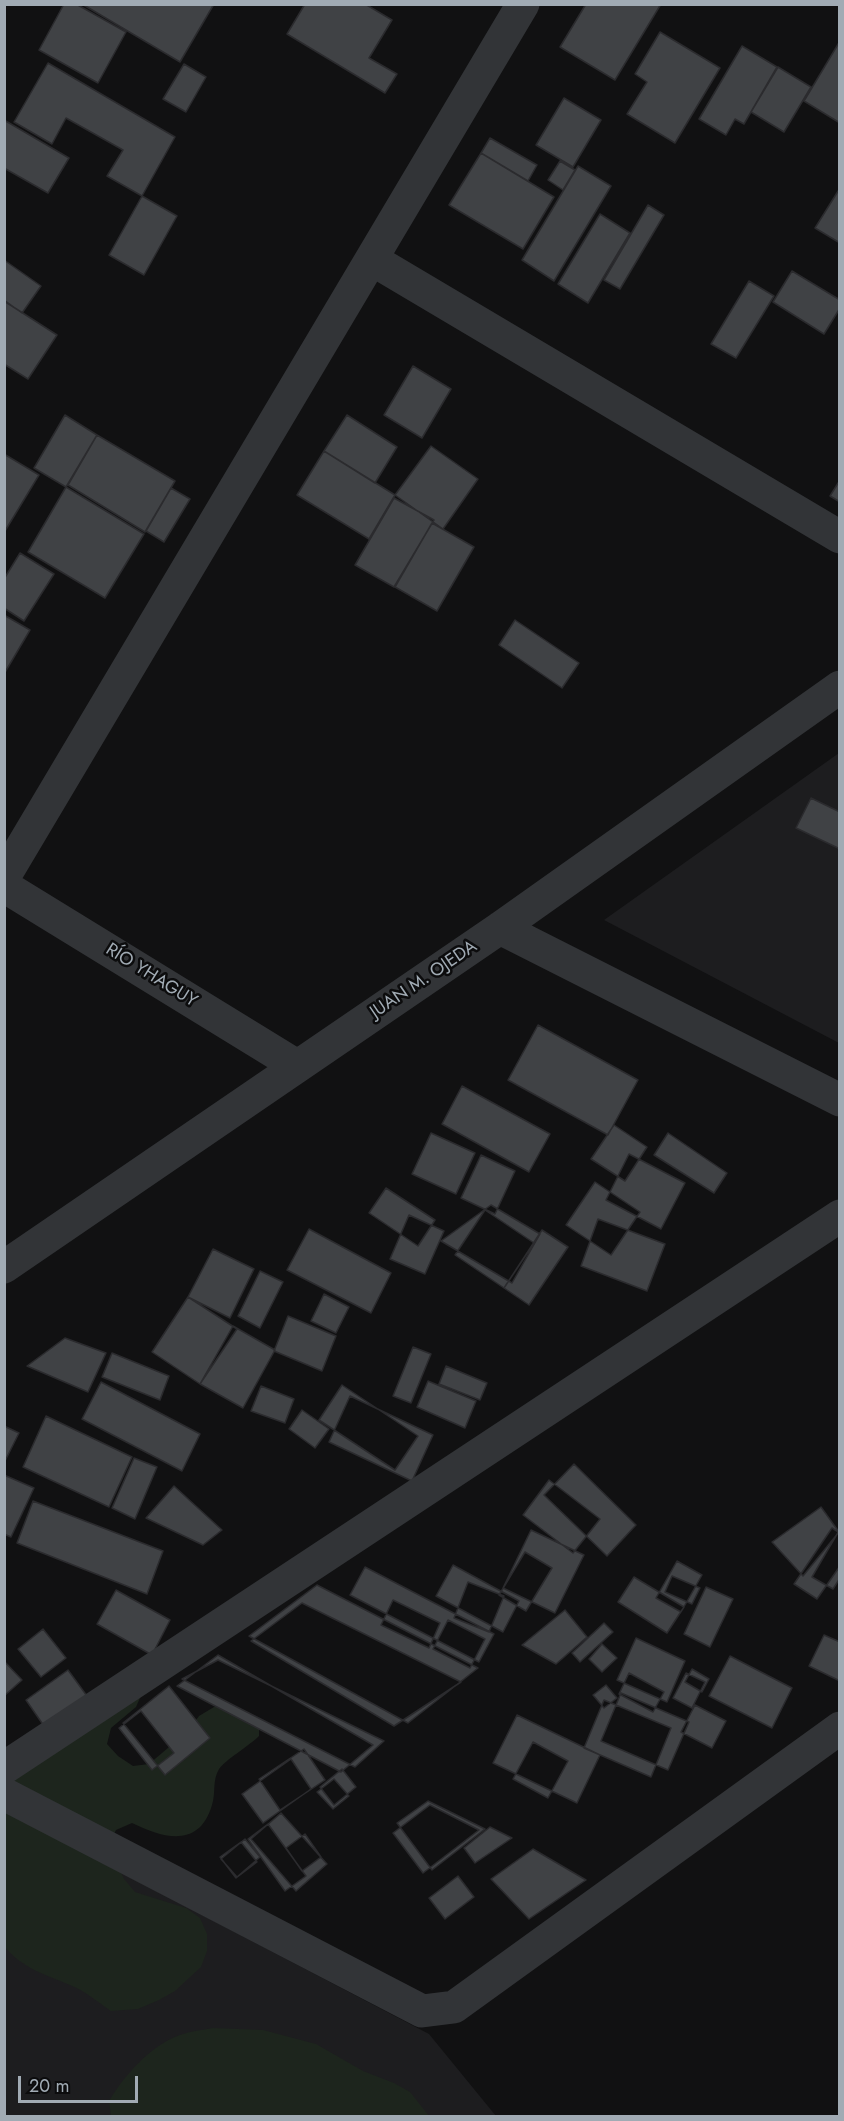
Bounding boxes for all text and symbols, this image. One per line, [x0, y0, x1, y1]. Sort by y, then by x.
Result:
street label: JUAN M. OJEDA [366, 936, 482, 1024]
street label: RÍO YHAGUY [101, 939, 201, 1013]
scale bar [21, 2064, 141, 2102]
text: 20 m [29, 2073, 69, 2099]

